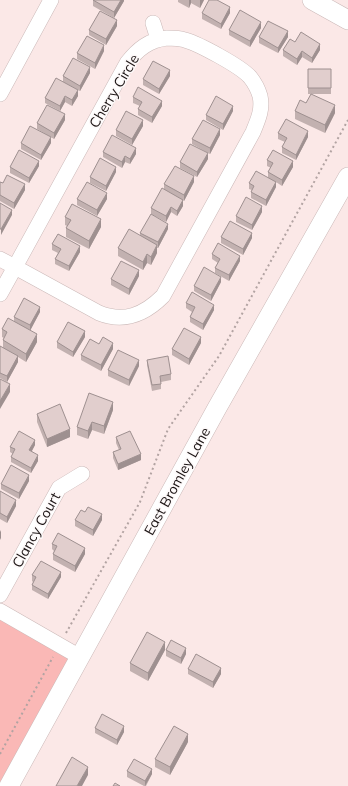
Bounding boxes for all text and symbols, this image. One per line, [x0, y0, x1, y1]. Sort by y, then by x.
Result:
street label: Cherry Circle [85, 51, 143, 131]
street label: East Bromley Lane [140, 424, 214, 538]
street label: Clancy Court [8, 489, 64, 571]

